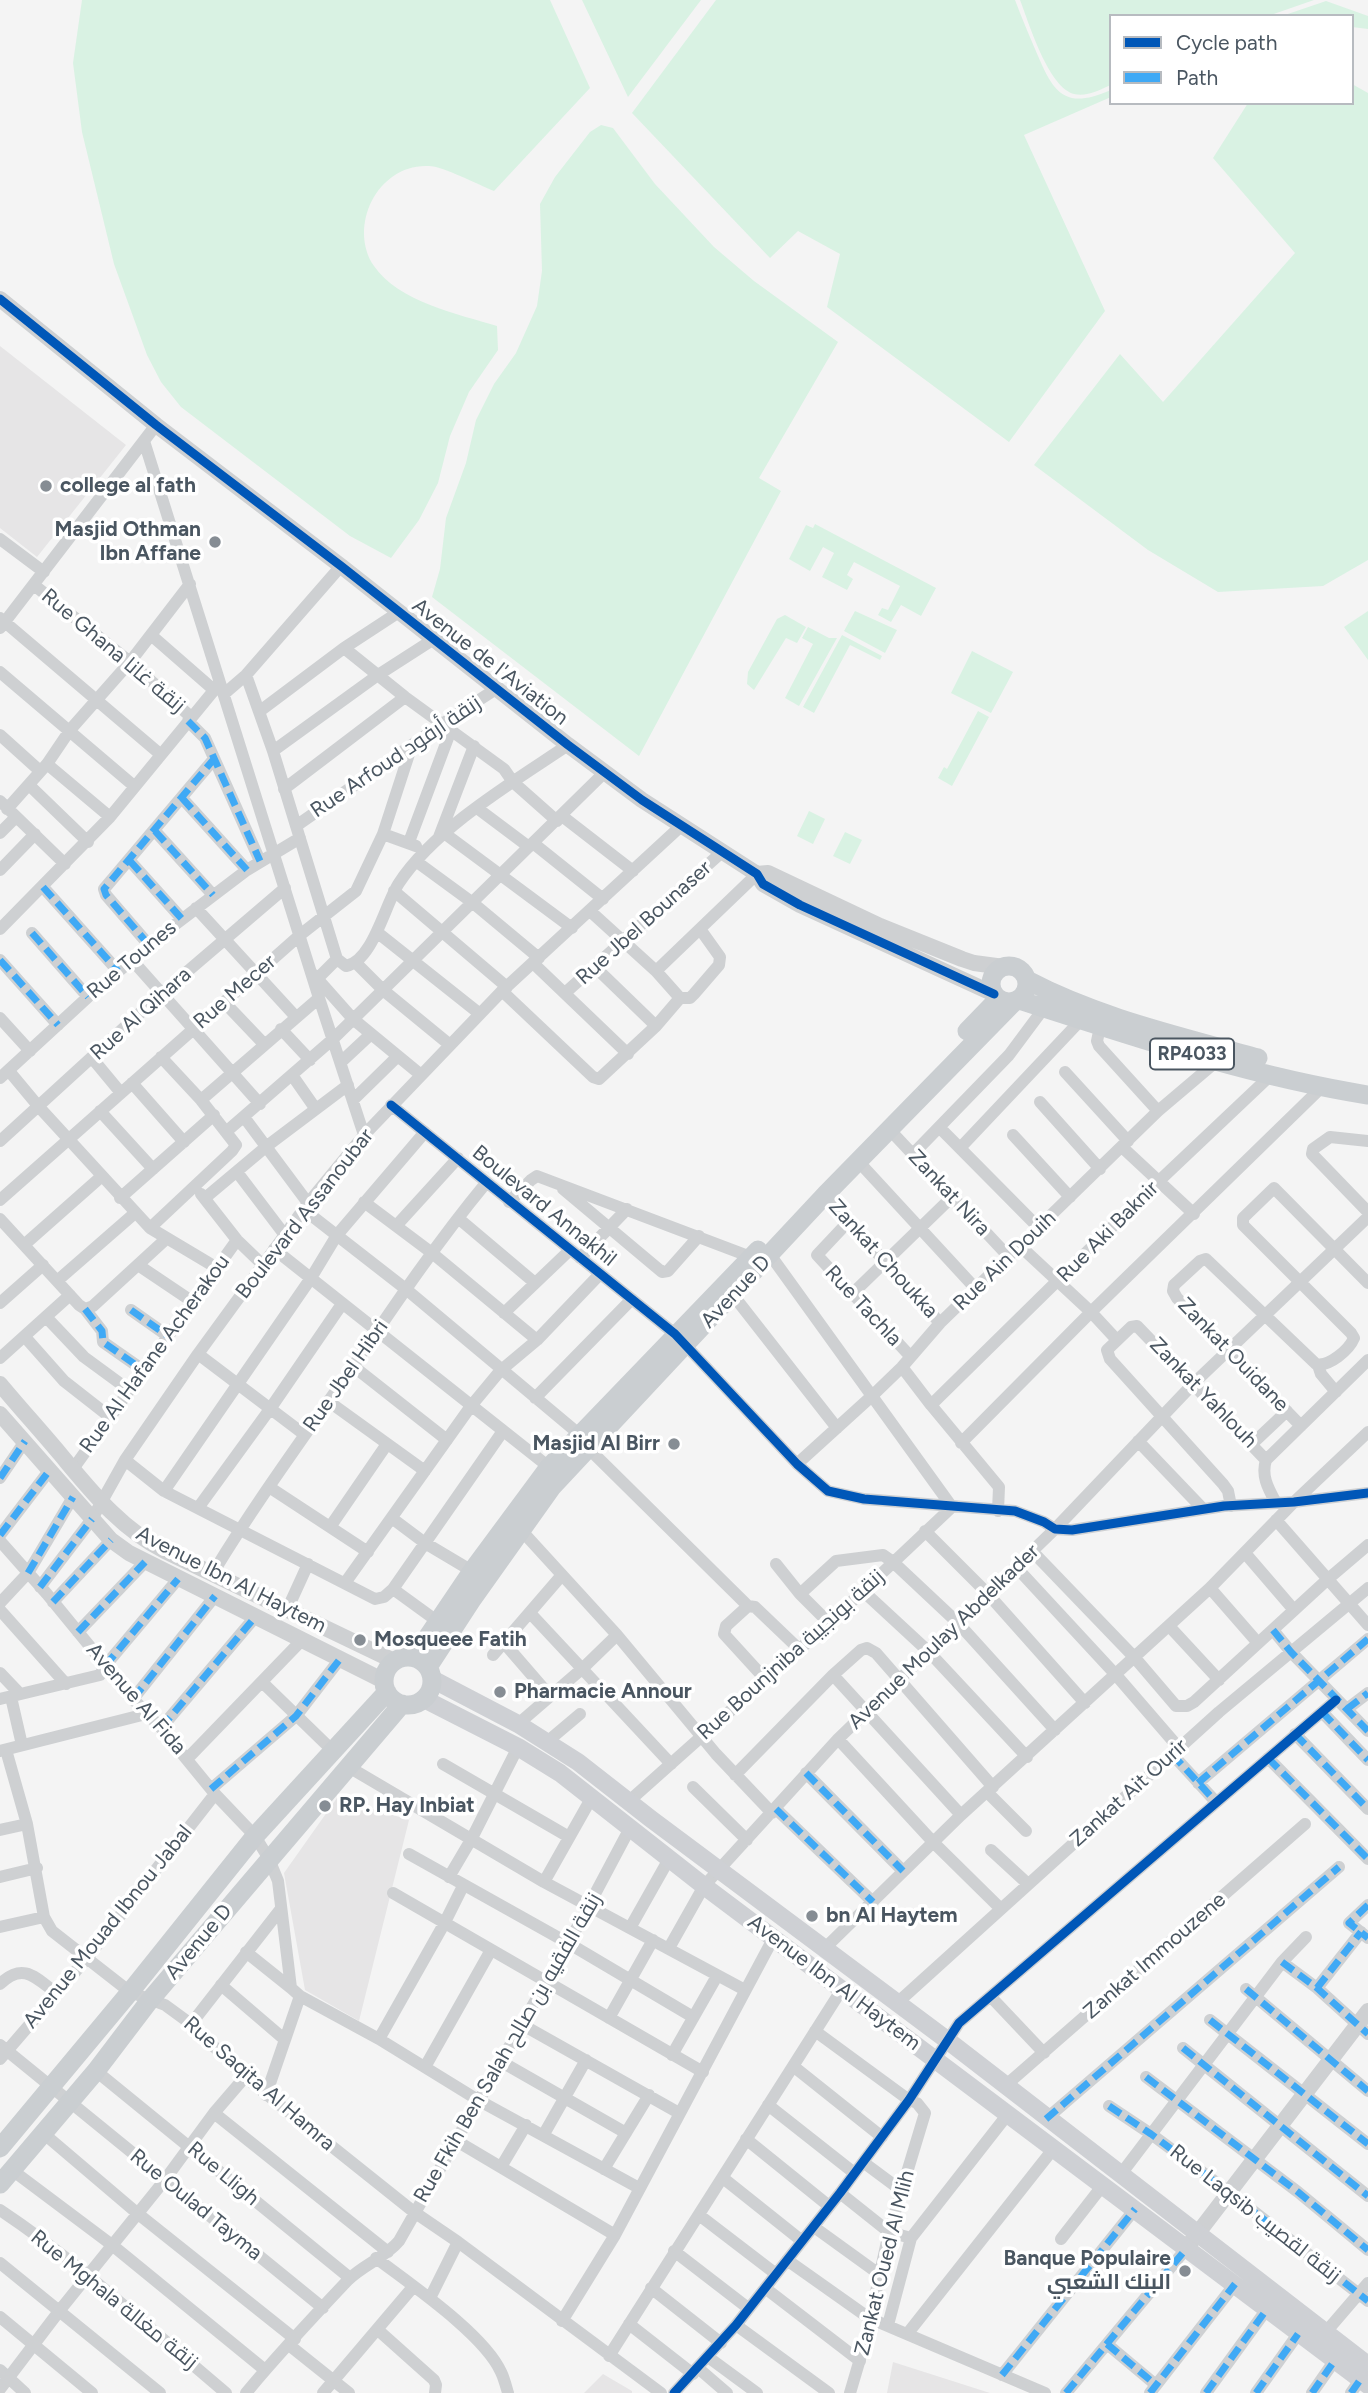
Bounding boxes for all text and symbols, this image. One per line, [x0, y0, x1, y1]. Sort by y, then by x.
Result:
legend [1109, 14, 1354, 105]
text: Cycle path [1176, 30, 1277, 55]
text: Path [1176, 65, 1218, 90]
place label: college al fath [60, 473, 196, 499]
marker: college al fath [38, 478, 54, 494]
place label: Masjid Othman Ibn Affane [55, 517, 201, 567]
marker: Masjid Othman Ibn Affane [207, 534, 223, 550]
street label: Rue Ghana زنقة غانا [36, 584, 190, 718]
street label: Avenue de l'Aviation [407, 593, 573, 731]
street label: Rue Arfoud زنقة أرفود [306, 691, 486, 823]
street label: Rue Jbel Bounaser [571, 856, 717, 990]
street label: Rue Tounes [82, 915, 182, 1005]
street label: Rue Mecer [189, 949, 281, 1035]
street label: Rue Al Qihara [85, 962, 197, 1066]
road number: RP4033 [1150, 1038, 1234, 1070]
street label: Boulevard Assanoubar [231, 1124, 379, 1304]
street label: Boulevard Annakhil [467, 1140, 621, 1272]
street label: Zankat Nira [903, 1145, 995, 1241]
street label: Rue Aki Baknir [1052, 1176, 1164, 1288]
street label: Zankat Choukka [823, 1194, 943, 1324]
street label: Rue Ain Douih [949, 1206, 1061, 1316]
street label: Rue Al Hafane Acherakou [75, 1250, 235, 1458]
street label: Avenue D [696, 1250, 776, 1334]
street label: Rue Tachla [819, 1260, 907, 1352]
street label: Zankat Ouidane [1172, 1293, 1294, 1417]
street label: Rue Jbel Hibri [298, 1315, 394, 1437]
street label: Zankat Yahlouh [1144, 1333, 1262, 1453]
place label: Masjid Al Birr [532, 1431, 660, 1457]
marker: Masjid Al Birr [666, 1436, 682, 1452]
street label: Avenue Ibn Al Haytem [132, 1521, 330, 1639]
street label: Avenue Moulay Abdelkader [843, 1539, 1045, 1735]
street label: Rue Bounjniba زنقة بونجيبة [692, 1564, 890, 1746]
place label: Mosqueee Fatih [374, 1627, 527, 1653]
marker: Mosqueee Fatih [352, 1632, 368, 1648]
street label: Avenue Al Fida [81, 1638, 191, 1760]
place label: Pharmacie Annour [514, 1679, 692, 1705]
marker: Pharmacie Annour [492, 1684, 508, 1700]
street label: Zankat Ait Ourir [1065, 1734, 1193, 1852]
place label: RP. Hay Inbiat [339, 1793, 475, 1819]
marker: RP. Hay Inbiat [317, 1798, 333, 1814]
street label: Avenue Mouad Ibnou Jabal [18, 1820, 198, 2034]
street label: Zankat Immouzene [1079, 1887, 1231, 2025]
street label: Rue Fkih Ben Salah زنقة الفقيه بن صالح [409, 1889, 607, 2207]
street label: Avenue D [160, 1899, 238, 1985]
place label: bn Al Haytem [826, 1903, 958, 1929]
marker: bn Al Haytem [804, 1908, 820, 1924]
street label: Avenue Ibn Al Haytem [743, 1910, 925, 2056]
street label: Rue Saqita Al Hamra [178, 2011, 340, 2157]
street label: Rue Lligh [182, 2137, 264, 2211]
street label: Rue Laqsib زنقة لقصيب [1165, 2140, 1345, 2288]
street label: Rue Oulad Tayma [125, 2144, 267, 2266]
street label: Zankat Oued Al Mlih [850, 2168, 920, 2358]
street label: Rue Mghala زنقة مغالة [25, 2225, 203, 2375]
place label: Banque Populaire البنك الشعبي [1003, 2246, 1171, 2296]
marker: Banque Populaire البنك الشعبي [1177, 2263, 1193, 2279]

